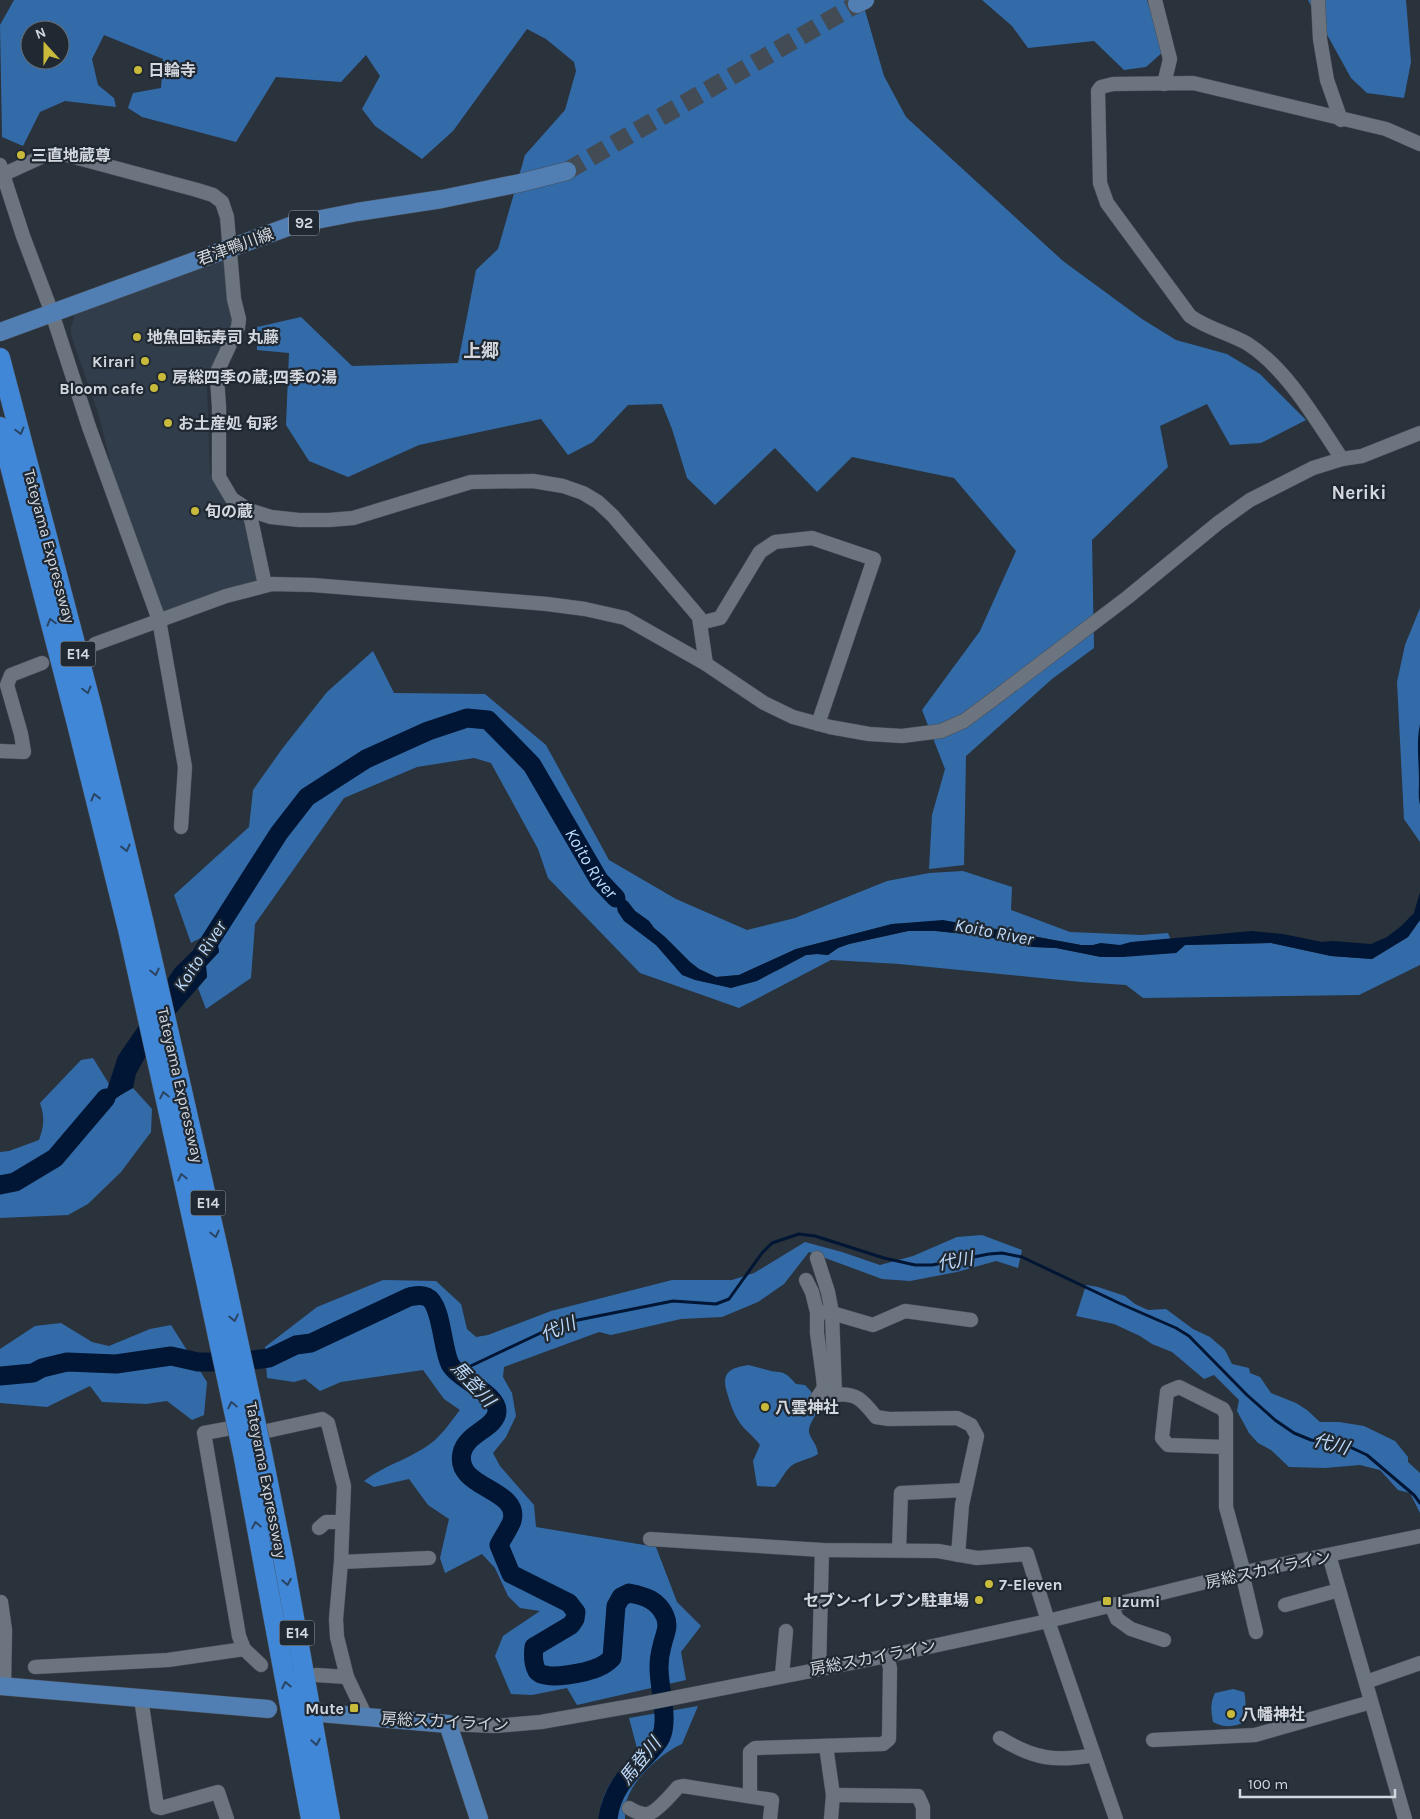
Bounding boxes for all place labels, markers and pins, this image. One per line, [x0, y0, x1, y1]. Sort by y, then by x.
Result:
place label: 日輪寺 [148, 61, 196, 80]
marker: 日輪寺 [132, 64, 144, 76]
place label: 三直地蔵尊 [31, 146, 111, 165]
marker: 三直地蔵尊 [15, 149, 27, 161]
place label: 地魚回転寿司 丸藤 [147, 328, 279, 347]
marker: 地魚回転寿司 丸藤 [131, 331, 143, 343]
place label: Kirari [92, 352, 135, 371]
marker: Kirari [139, 355, 151, 367]
place label: 房総四季の蔵;四季の湯 [172, 368, 337, 387]
marker: 房総四季の蔵;四季の湯 [156, 371, 168, 383]
place label: Bloom cafe [59, 379, 144, 398]
marker: Bloom cafe [148, 382, 160, 394]
place label: お土産処 旬彩 [178, 414, 278, 433]
marker: お土産処 旬彩 [162, 417, 174, 429]
place label: 旬の蔵 [205, 502, 253, 521]
marker: 旬の蔵 [189, 505, 201, 517]
place label: 八雲神社 [775, 1398, 839, 1417]
marker: 八雲神社 [759, 1401, 771, 1413]
place label: 7-Eleven [999, 1575, 1062, 1594]
marker: 7-Eleven [983, 1578, 995, 1590]
place label: セブン-イレブン駐車場 [803, 1591, 969, 1610]
place label: Izumi [1117, 1592, 1160, 1611]
marker: セブン-イレブン駐車場 [973, 1594, 985, 1606]
marker: Izumi [1101, 1595, 1113, 1607]
place label: Mute [305, 1699, 344, 1718]
marker: Mute [348, 1702, 360, 1714]
place label: 八幡神社 [1241, 1705, 1305, 1724]
marker: 八幡神社 [1225, 1708, 1237, 1720]

